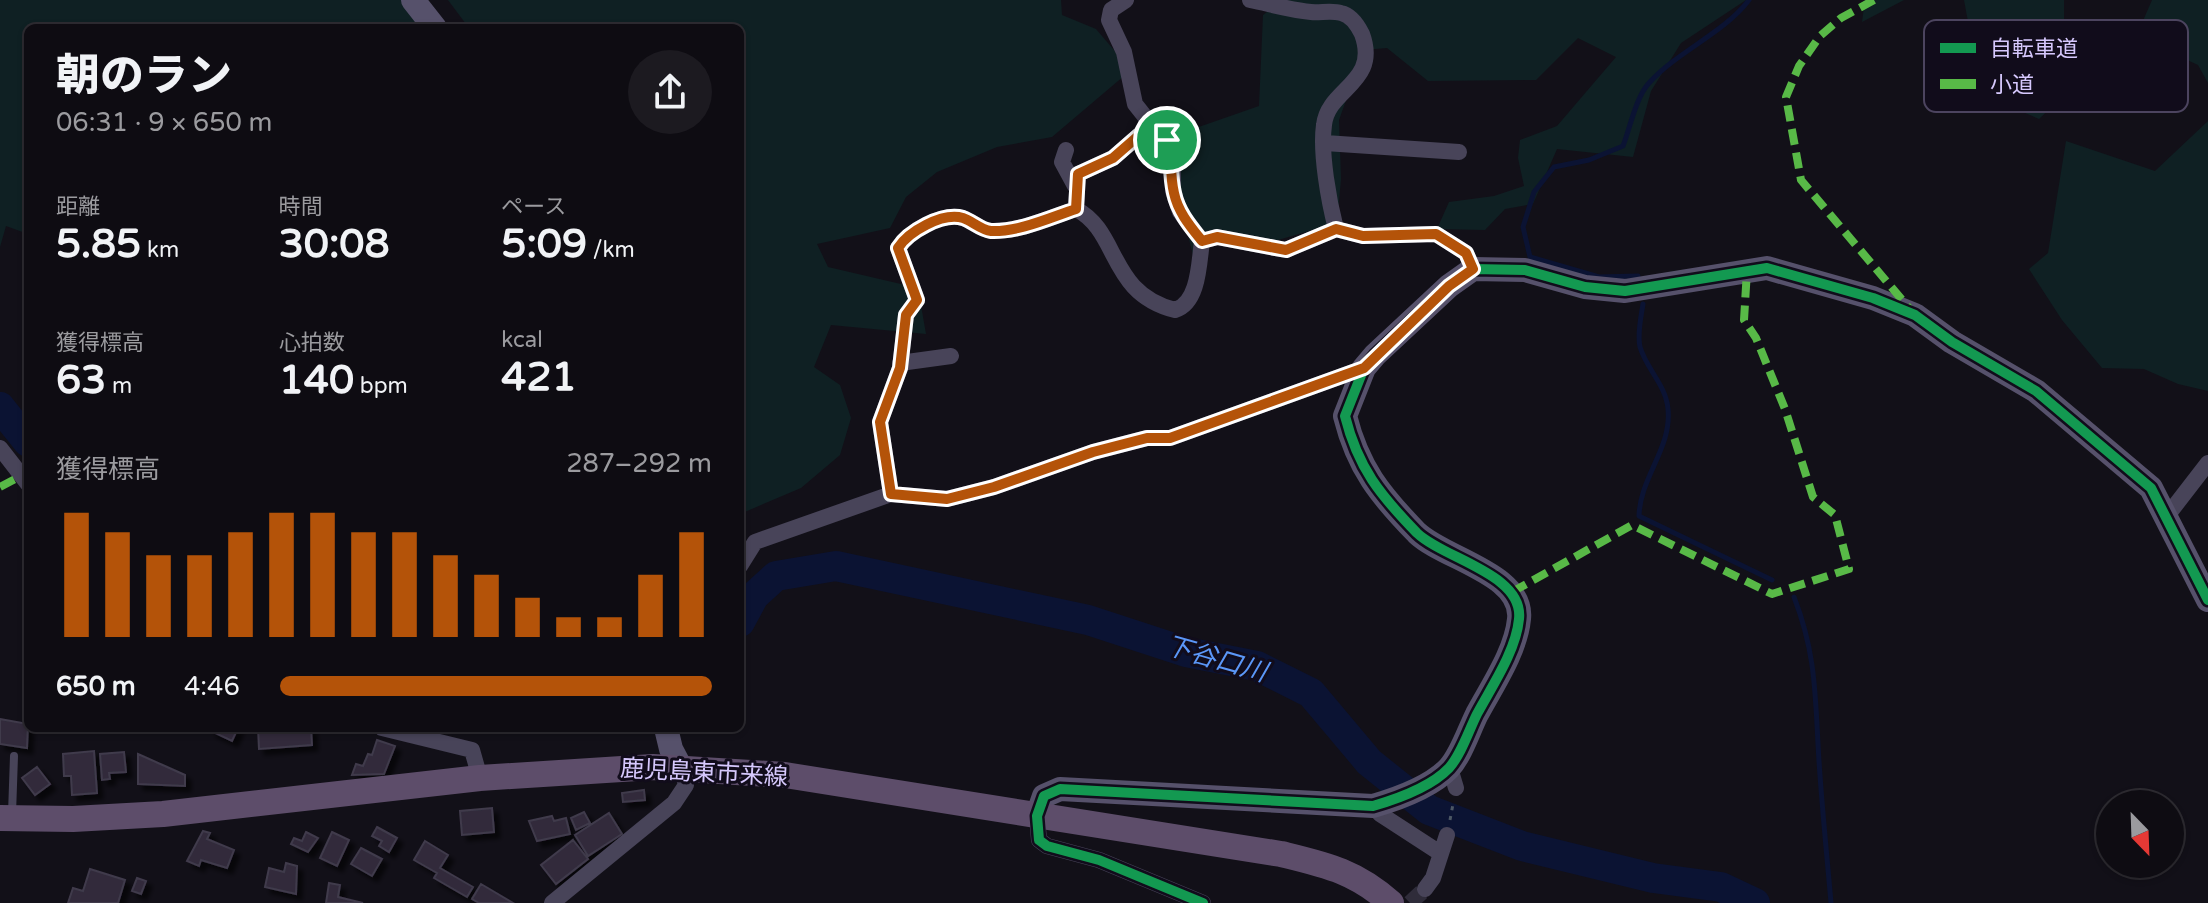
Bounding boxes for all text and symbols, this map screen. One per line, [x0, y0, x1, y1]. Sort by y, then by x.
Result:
legend [1924, 20, 2188, 112]
text: 自転車道 [1990, 36, 2078, 62]
text: 朝のラン [56, 50, 232, 103]
button: share [628, 50, 712, 134]
text: 小道 [1990, 72, 2034, 98]
pin [1133, 106, 1201, 174]
text: 06:31 · 9 × 650 m [56, 107, 272, 138]
icon: arrive [1145, 118, 1189, 162]
text: 距離 [56, 194, 100, 220]
text: 時間 [279, 194, 323, 220]
text: ペース [501, 194, 566, 220]
text: 5.85 [56, 220, 141, 268]
text: 30:08 [279, 220, 390, 268]
text: 5:09 [501, 220, 587, 268]
text: km [141, 237, 179, 263]
text: /km [587, 237, 635, 263]
text: kcal [501, 327, 543, 353]
text: 獲得標高 [56, 330, 144, 356]
text: 心拍数 [279, 330, 345, 356]
text: 421 [501, 353, 577, 401]
text: 63 [56, 356, 106, 404]
text: 140 [279, 356, 354, 404]
text: m [106, 373, 132, 399]
text: bpm [354, 373, 408, 399]
text: 287–292 m [566, 448, 712, 479]
text: 獲得標高 [56, 454, 160, 485]
water label: 下谷口川 [1162, 630, 1273, 689]
text: 650 m [56, 671, 136, 702]
text: 4:46 [184, 671, 240, 702]
street label: 鹿児島東市来線 [619, 754, 789, 792]
north arrow [2096, 790, 2184, 878]
map controls [2096, 790, 2184, 878]

